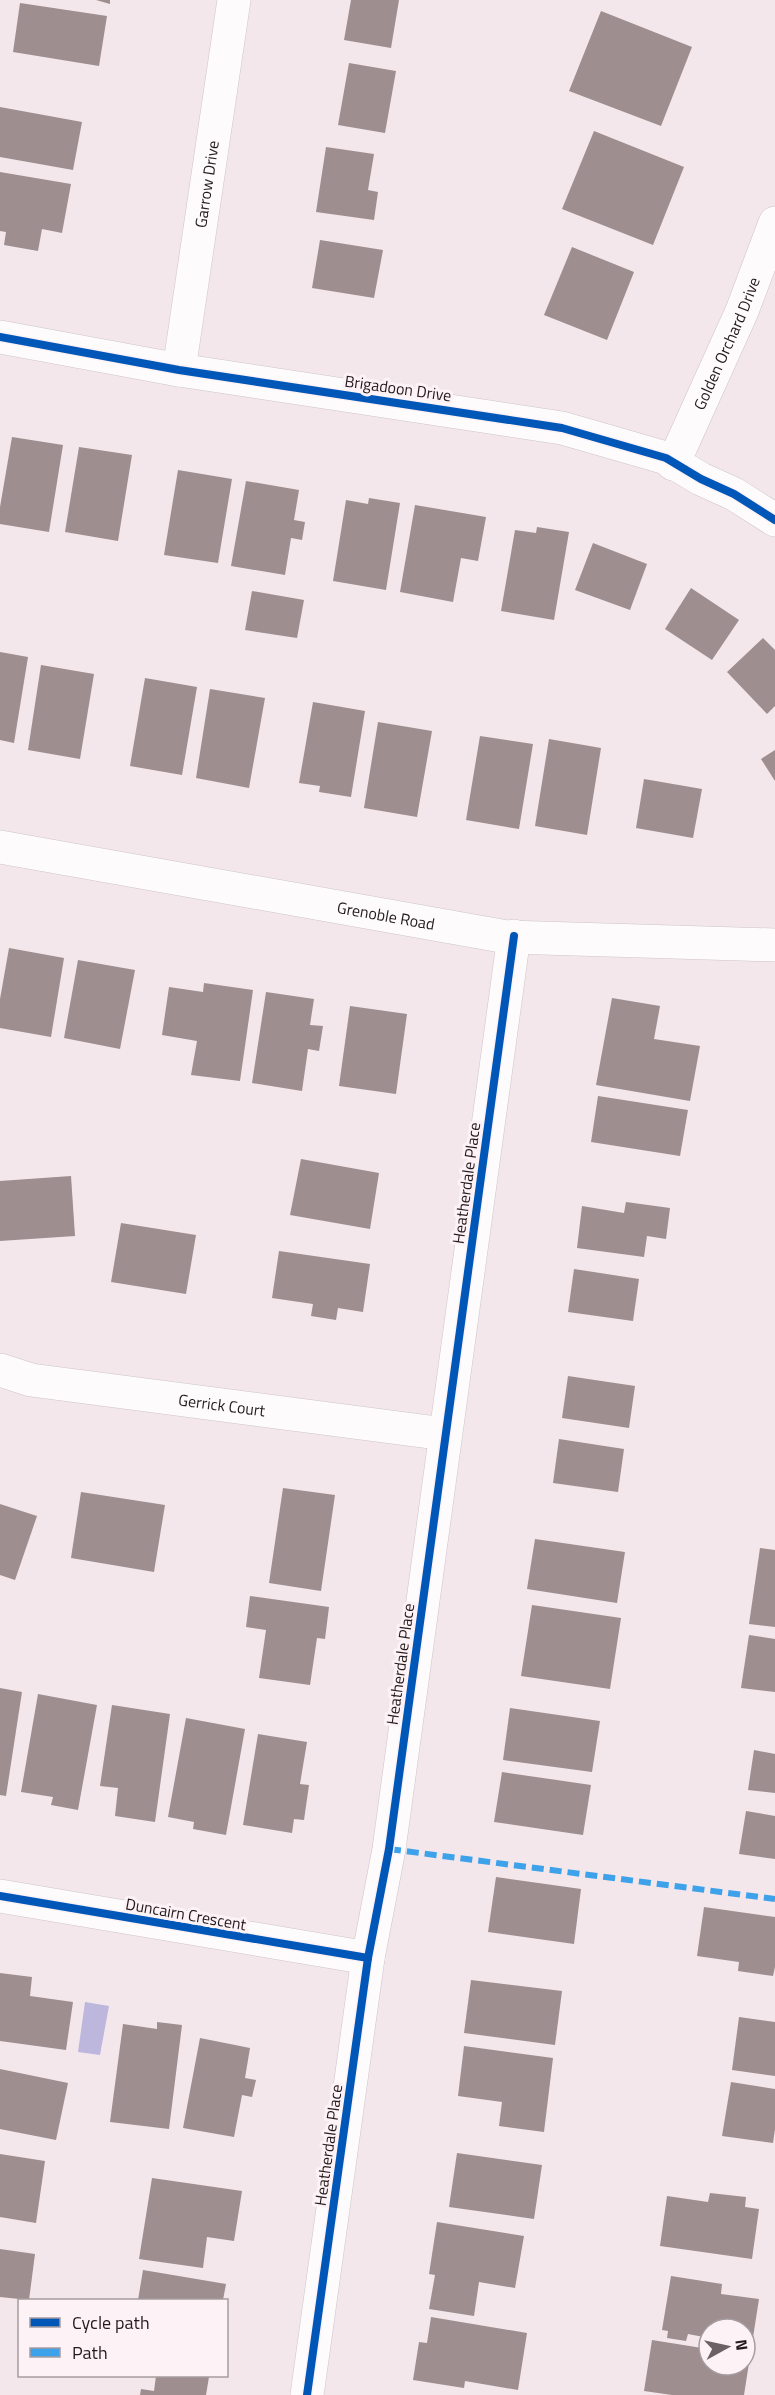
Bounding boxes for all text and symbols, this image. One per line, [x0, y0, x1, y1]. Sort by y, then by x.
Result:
street label: Garrow Drive [188, 139, 225, 229]
street label: Golden Orchard Drive [687, 274, 766, 414]
street label: Brigadoon Drive [343, 369, 453, 407]
street label: Grenoble Road [335, 895, 437, 936]
street label: Heatherdale Place [446, 1121, 486, 1245]
street label: Gerrick Court [177, 1387, 267, 1422]
street label: Heatherdale Place [380, 1602, 420, 1726]
street label: Duncairn Crescent [124, 1892, 249, 1936]
street label: Heatherdale Place [308, 2083, 348, 2207]
legend [18, 2299, 228, 2377]
text: Cycle path [72, 2309, 150, 2336]
north arrow [697, 2317, 757, 2377]
text: N [729, 2338, 755, 2352]
text: Path [72, 2339, 108, 2366]

